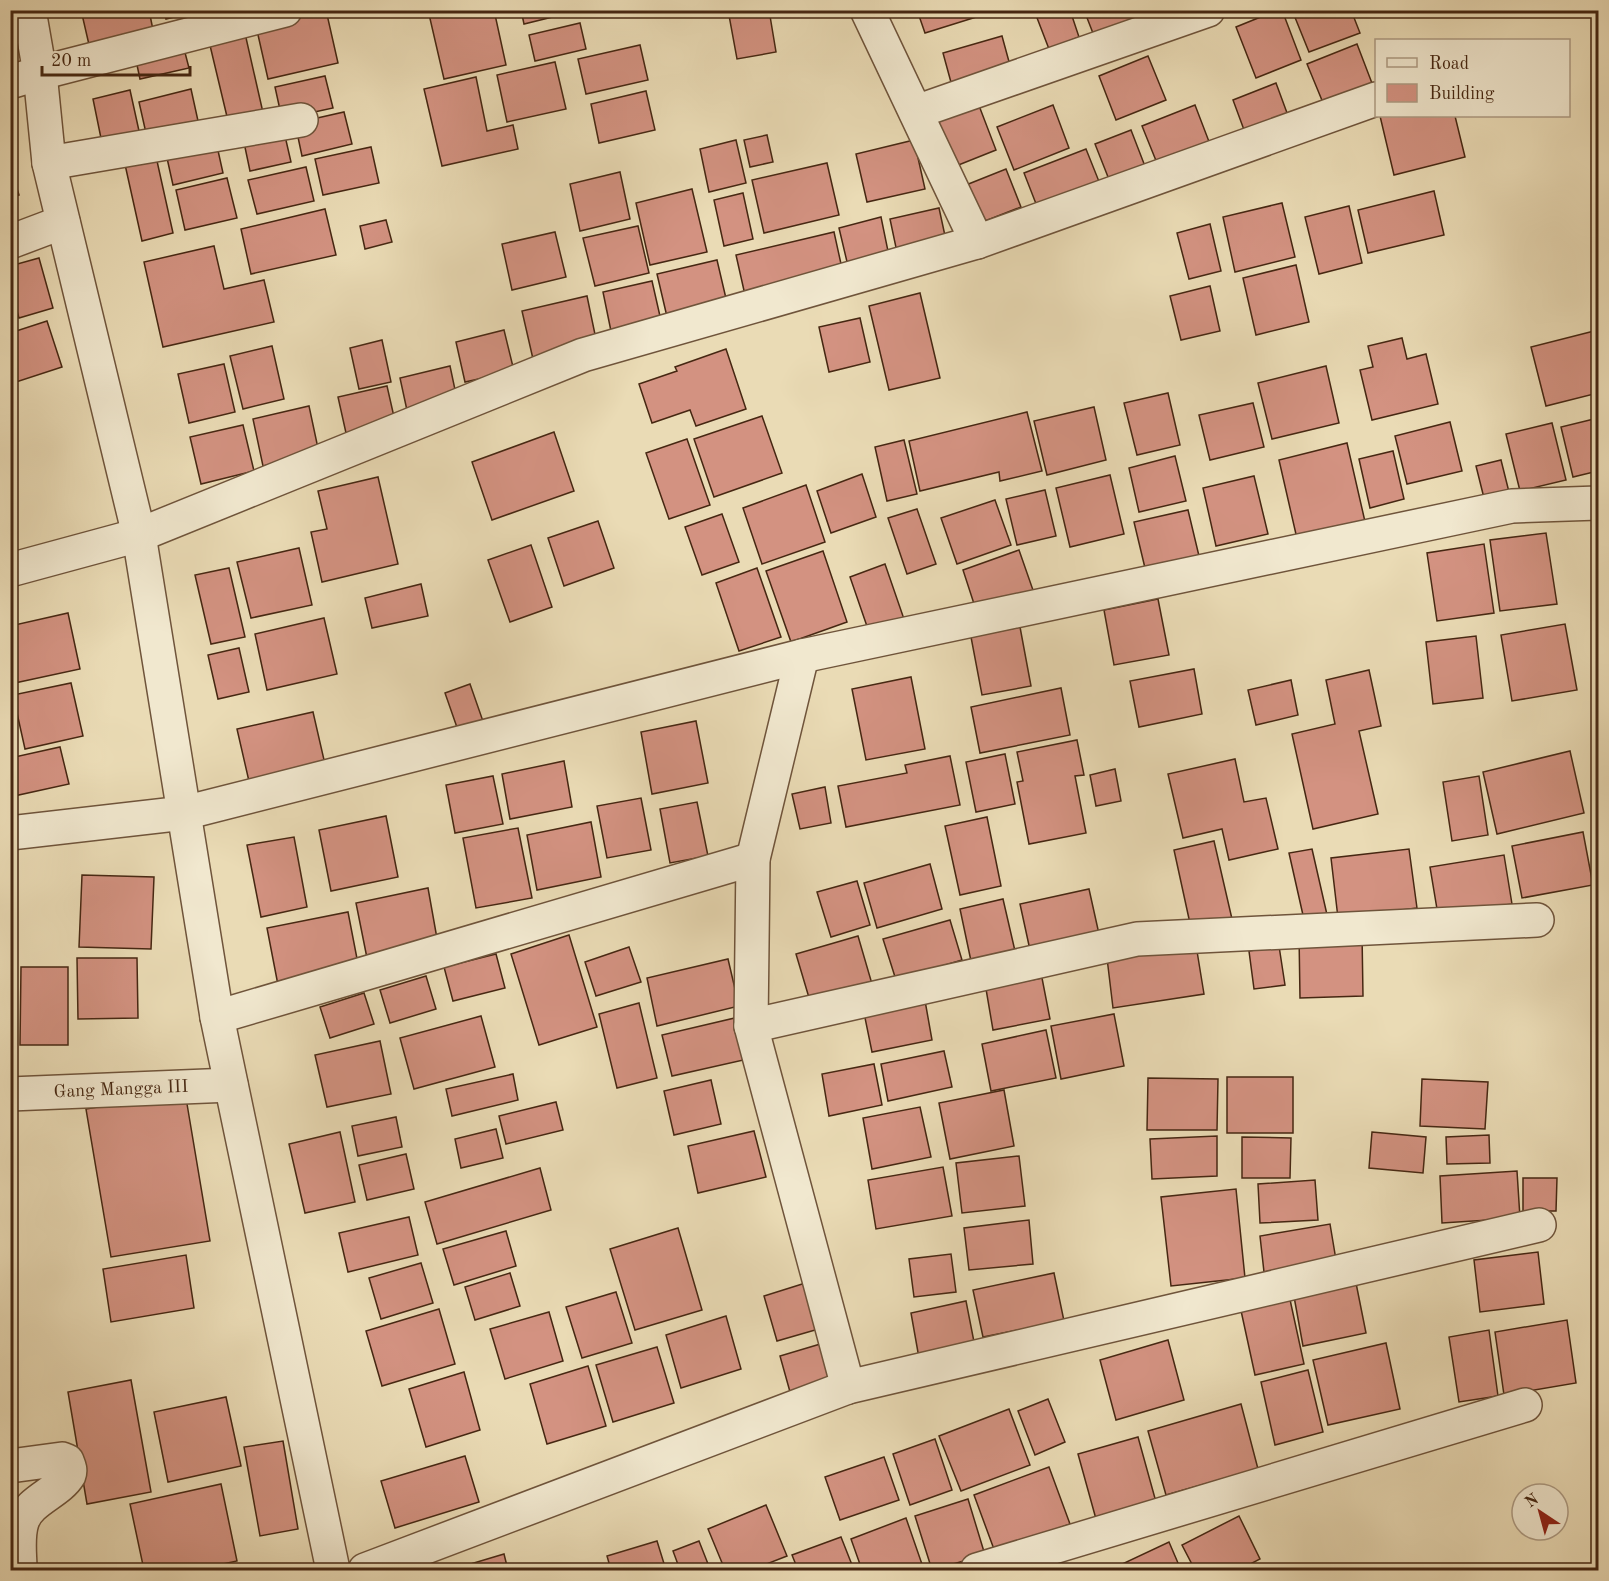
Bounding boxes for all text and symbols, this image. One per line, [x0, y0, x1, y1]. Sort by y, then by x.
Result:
scale bar [42, 39, 190, 77]
legend [1375, 39, 1570, 117]
text: 20 m [51, 52, 91, 70]
text: Road [1429, 55, 1469, 73]
text: Building [1429, 85, 1495, 103]
street label: Gang Mangga III [53, 1078, 189, 1101]
north arrow [1510, 1482, 1570, 1542]
text: N [1523, 1491, 1543, 1512]

